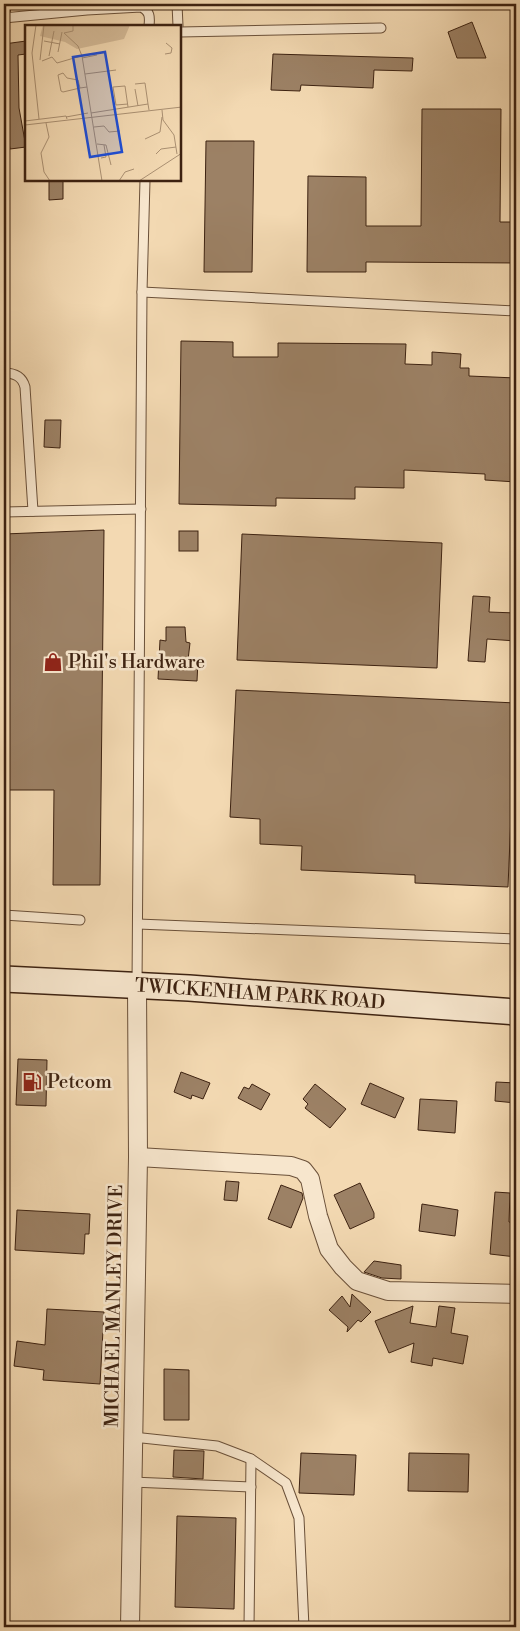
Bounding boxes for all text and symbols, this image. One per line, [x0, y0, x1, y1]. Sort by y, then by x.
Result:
inset map [25, 25, 181, 181]
place label: Phil's Hardware [68, 650, 205, 674]
shop icon: Phil's Hardware [42, 651, 64, 673]
street label: TWICKENHAM PARK ROAD [134, 973, 386, 1015]
place label: Petcom [47, 1070, 112, 1094]
fuel station icon: Petcom [21, 1071, 43, 1093]
street label: MICHAEL MANLEY DRIVE [100, 1184, 128, 1428]

